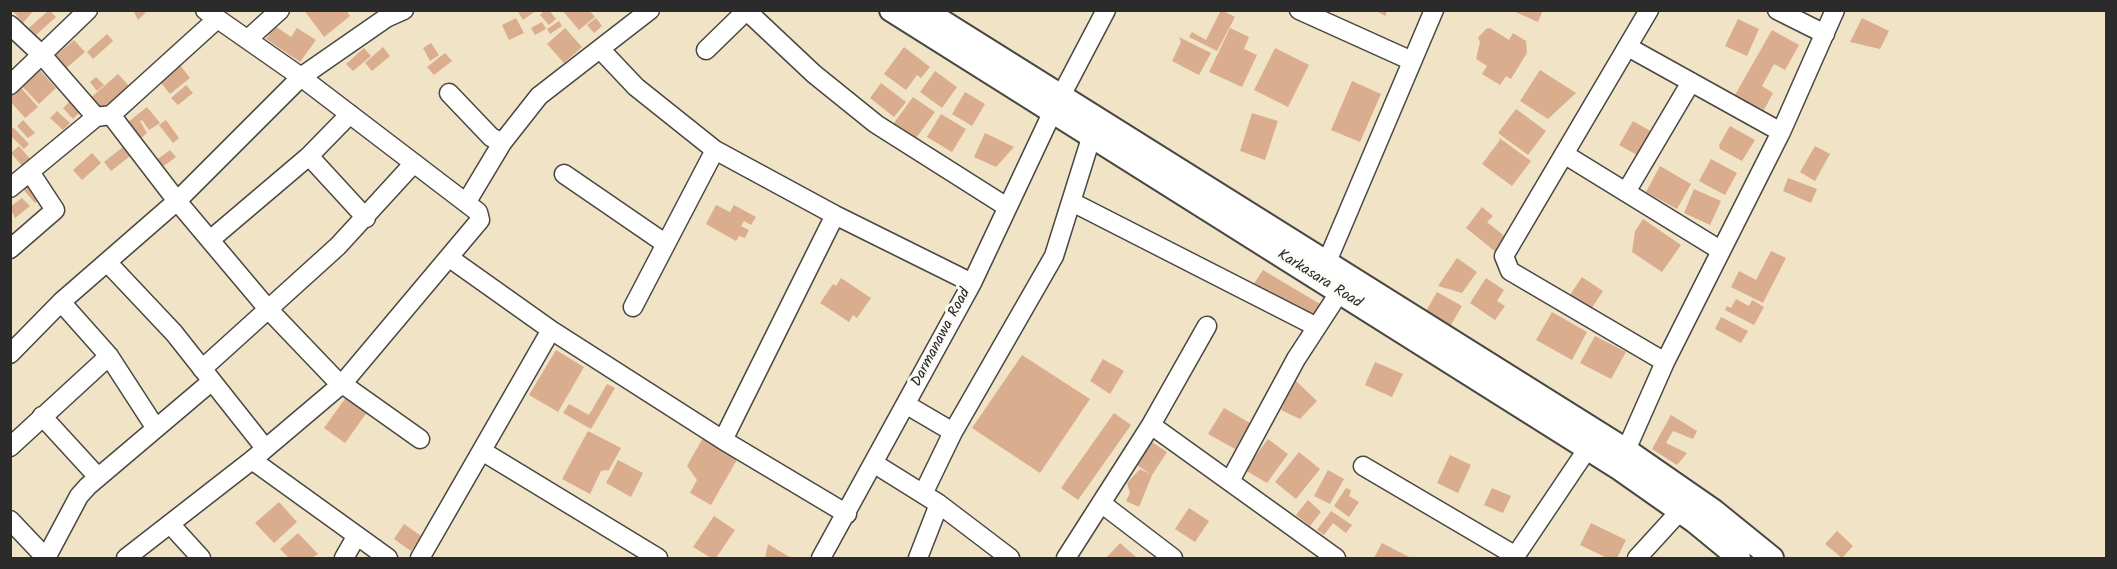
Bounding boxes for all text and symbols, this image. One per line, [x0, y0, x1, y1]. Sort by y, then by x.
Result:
street label: Karkasara Road [1273, 247, 1365, 313]
street label: Darmanawa Road [908, 286, 976, 390]

